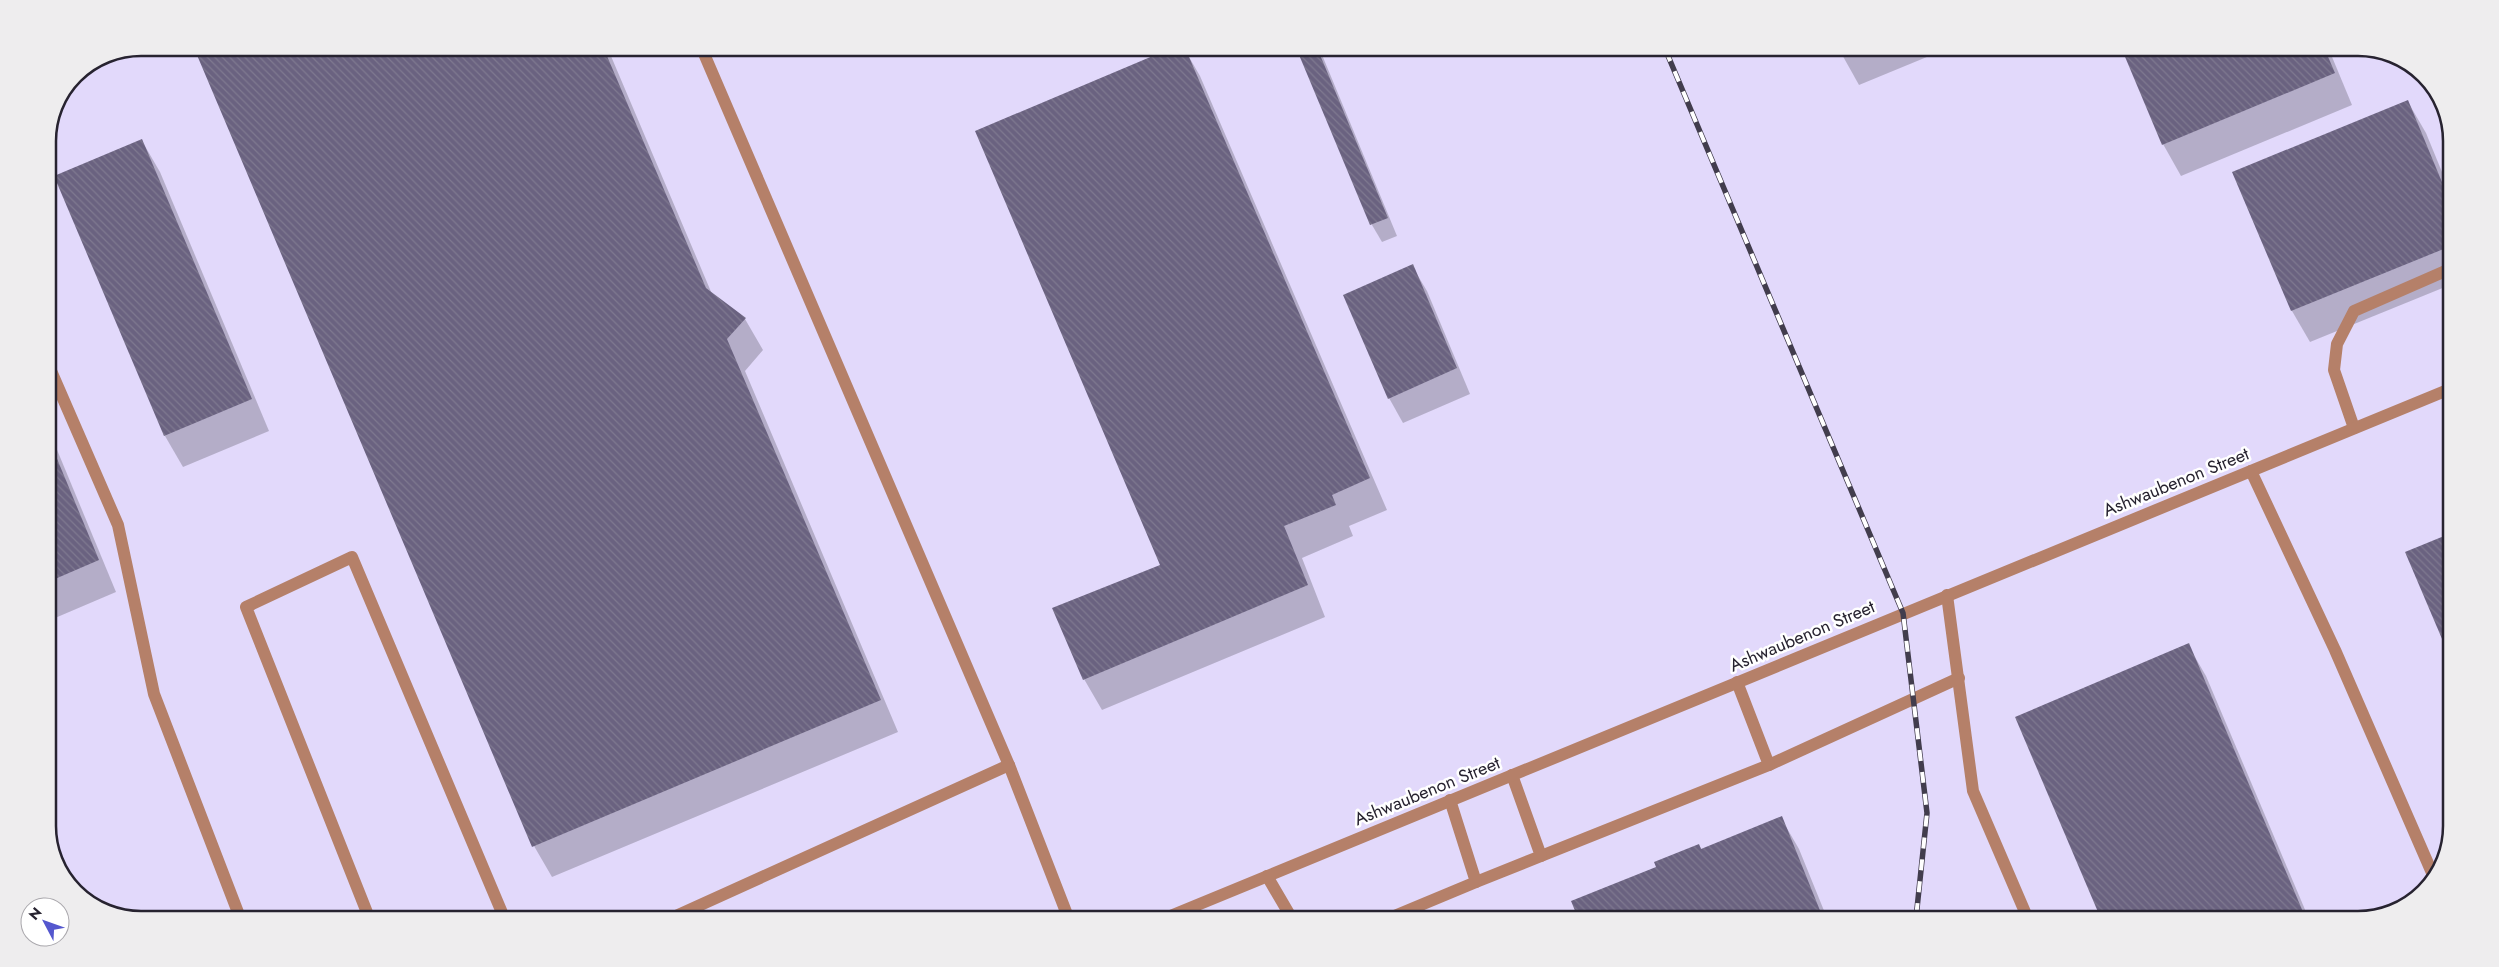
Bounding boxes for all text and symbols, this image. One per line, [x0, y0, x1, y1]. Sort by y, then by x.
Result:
street label: Ashwaubenon Street [2099, 441, 2254, 523]
street label: Ashwaubenon Street [1725, 593, 1879, 678]
street label: Ashwaubenon Street [1350, 750, 1505, 832]
north arrow [20, 897, 70, 947]
text: N [24, 903, 46, 924]

